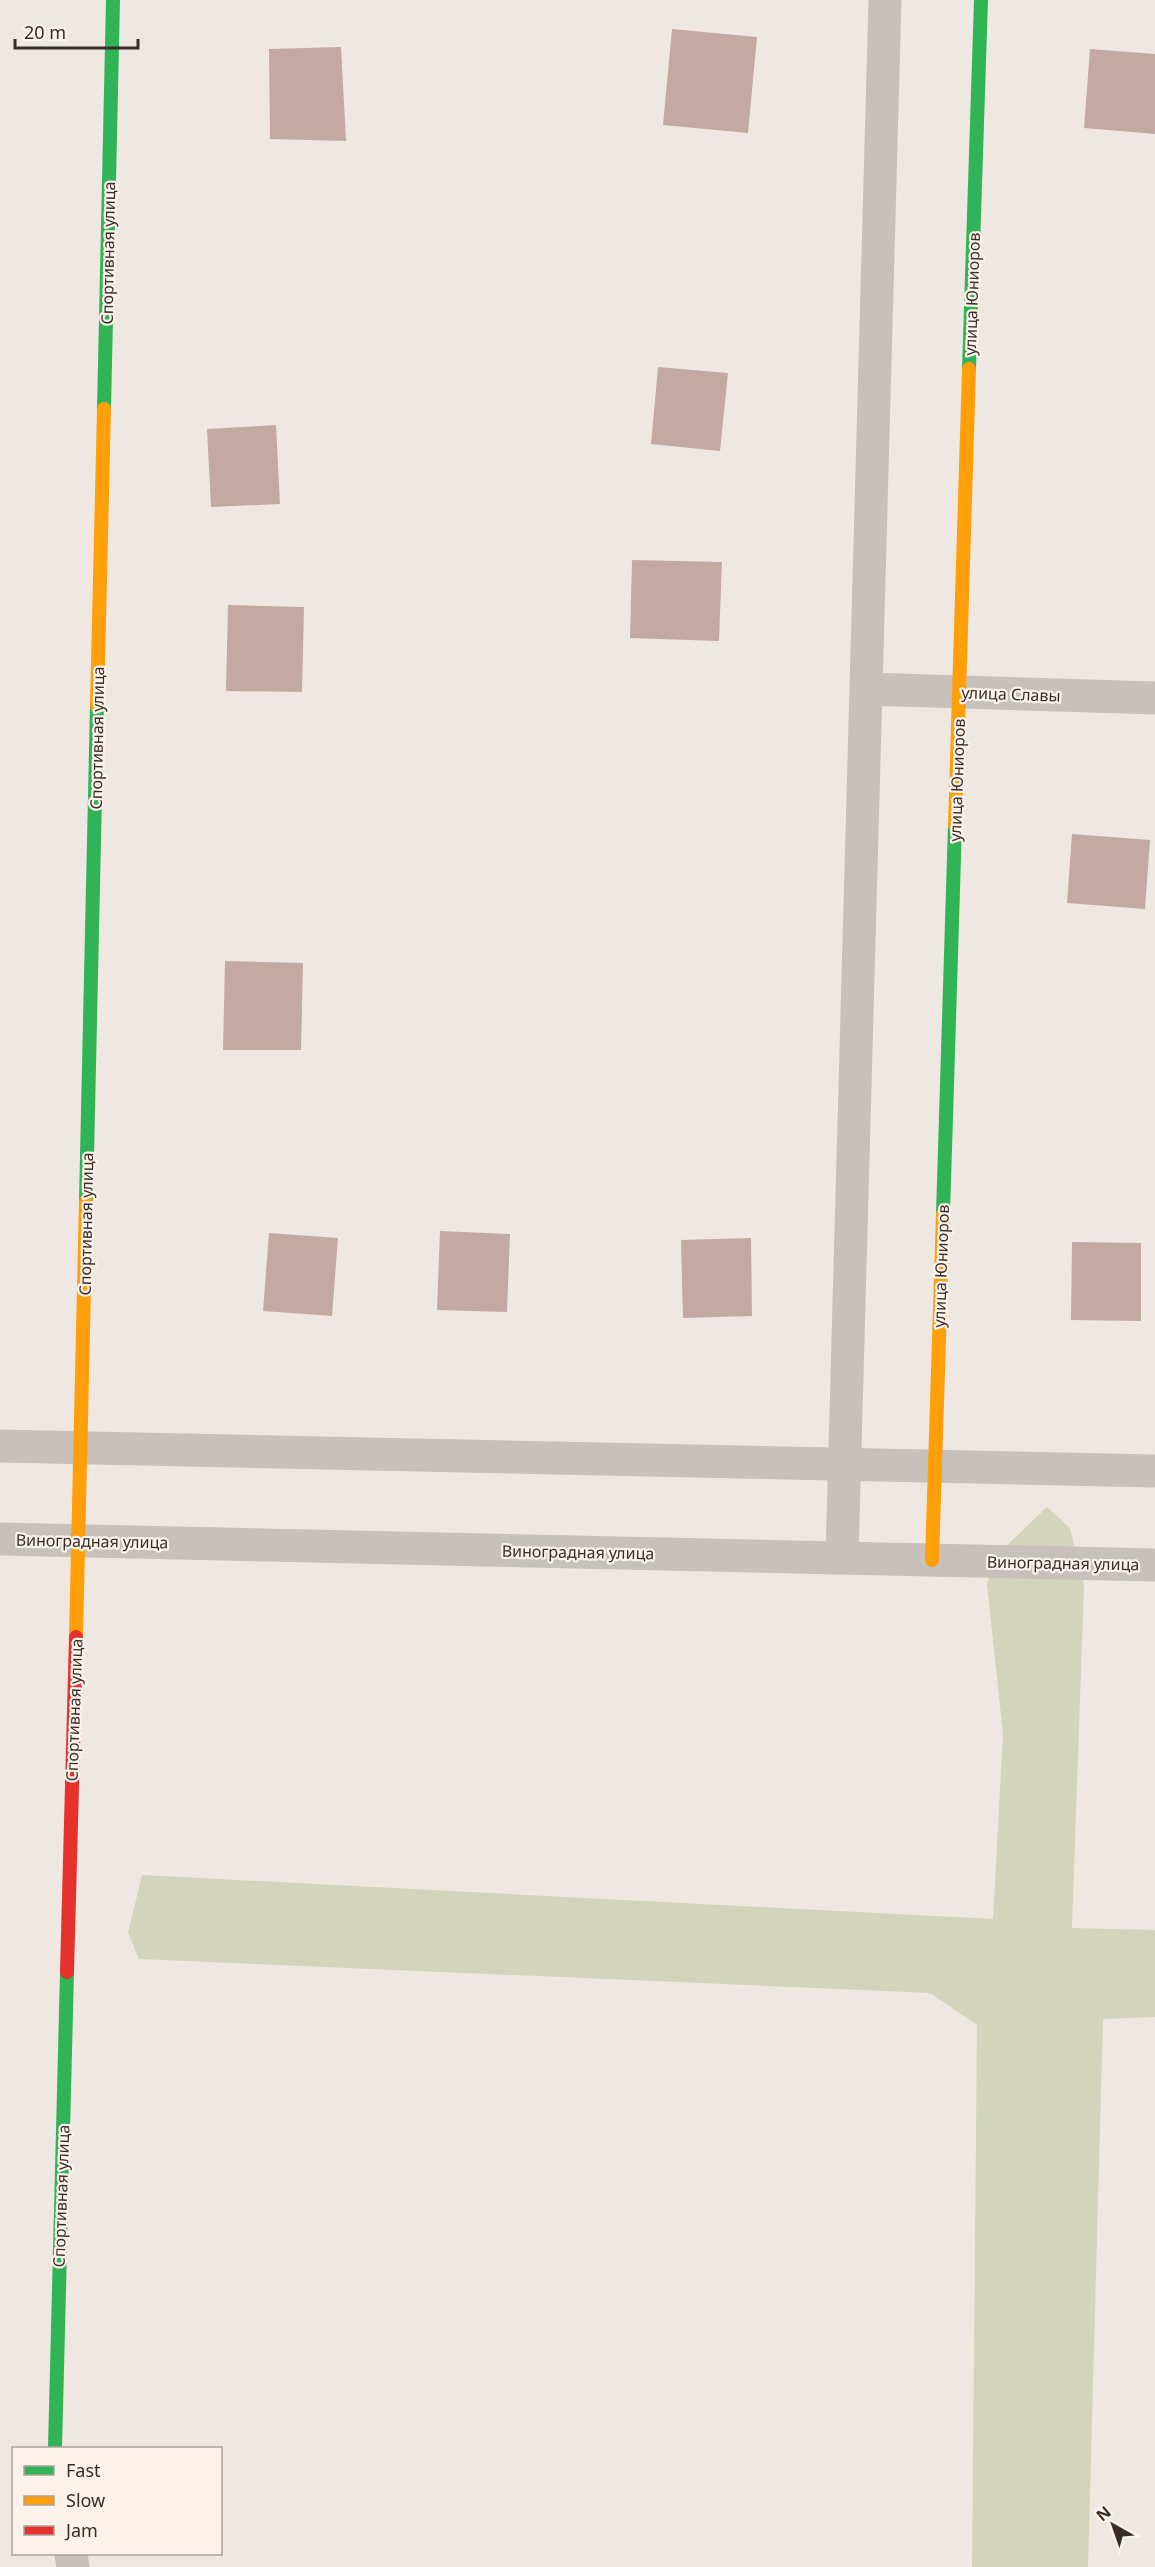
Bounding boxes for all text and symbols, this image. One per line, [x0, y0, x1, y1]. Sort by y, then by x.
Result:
scale bar [15, 12, 138, 50]
text: 20 m [24, 20, 66, 44]
street label: Спортивная улица [96, 181, 120, 325]
street label: улица Юниоров [959, 232, 985, 356]
street label: Спортивная улица [85, 666, 109, 810]
street label: улица Славы [961, 681, 1061, 707]
street label: улица Юниоров [944, 718, 970, 842]
street label: Спортивная улица [74, 1152, 98, 1296]
street label: улица Юниоров [928, 1204, 954, 1328]
street label: Виноградная улица [16, 1529, 168, 1553]
street label: Виноградная улица [502, 1540, 654, 1564]
street label: Виноградная улица [987, 1551, 1139, 1575]
street label: Спортивная улица [61, 1638, 87, 1782]
street label: Спортивная улица [48, 2124, 74, 2268]
legend [12, 2447, 222, 2555]
text: Fast [66, 2458, 101, 2482]
text: Slow [66, 2488, 105, 2512]
north arrow [1083, 2495, 1143, 2555]
text: N [1091, 2501, 1115, 2526]
text: Jam [64, 2518, 98, 2542]

